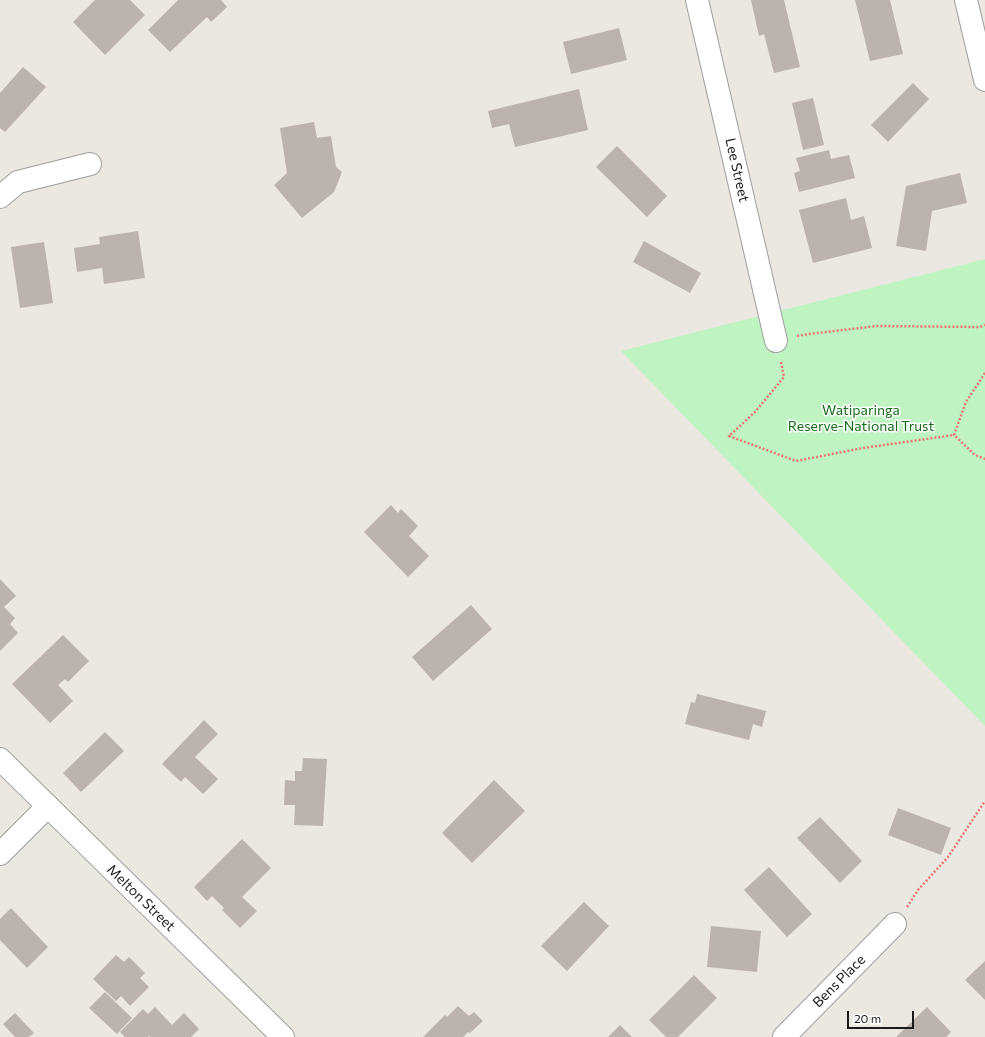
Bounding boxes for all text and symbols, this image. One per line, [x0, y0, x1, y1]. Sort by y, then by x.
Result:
street label: Lee Street [722, 136, 752, 204]
park label: Watiparinga Reserve-National Trust [788, 402, 934, 434]
street label: Melton Street [103, 861, 179, 935]
street label: Bens Place [809, 951, 869, 1011]
scale bar [849, 1003, 916, 1029]
text: 20 m [854, 1011, 881, 1025]

